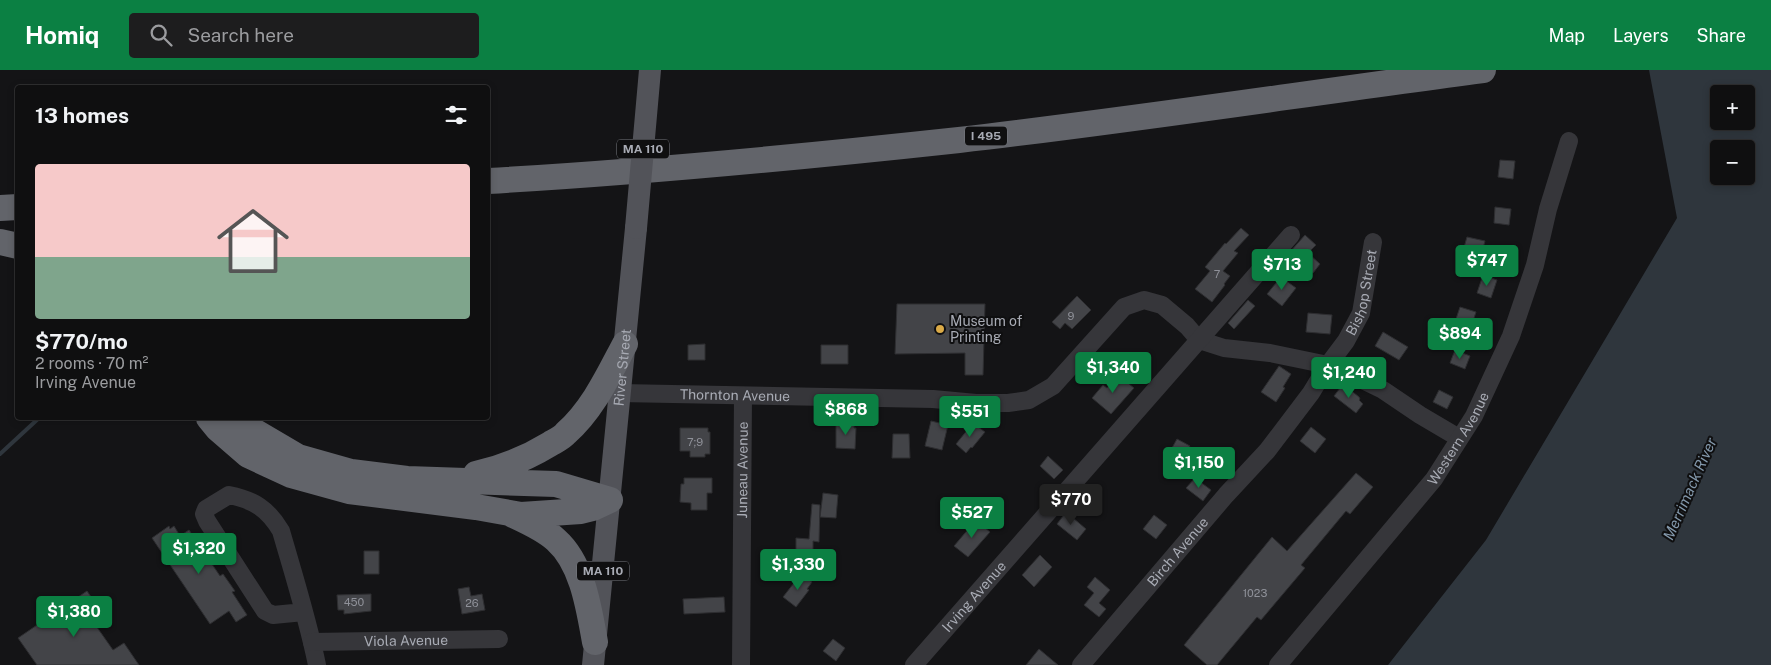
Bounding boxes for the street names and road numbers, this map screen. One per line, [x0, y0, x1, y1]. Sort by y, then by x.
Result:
road number: I 495 [965, 126, 1007, 146]
road number: MA 110 [617, 140, 669, 158]
street label: Bishop Street [1343, 248, 1380, 338]
street label: River Street [611, 328, 634, 407]
street label: Thornton Avenue [680, 386, 790, 404]
street label: Western Avenue [1424, 389, 1492, 488]
street label: Juneau Avenue [734, 421, 751, 519]
street label: Birch Avenue [1144, 514, 1212, 589]
street label: Irving Avenue [939, 558, 1009, 635]
road number: MA 110 [577, 562, 629, 581]
street label: Viola Avenue [364, 632, 448, 649]

